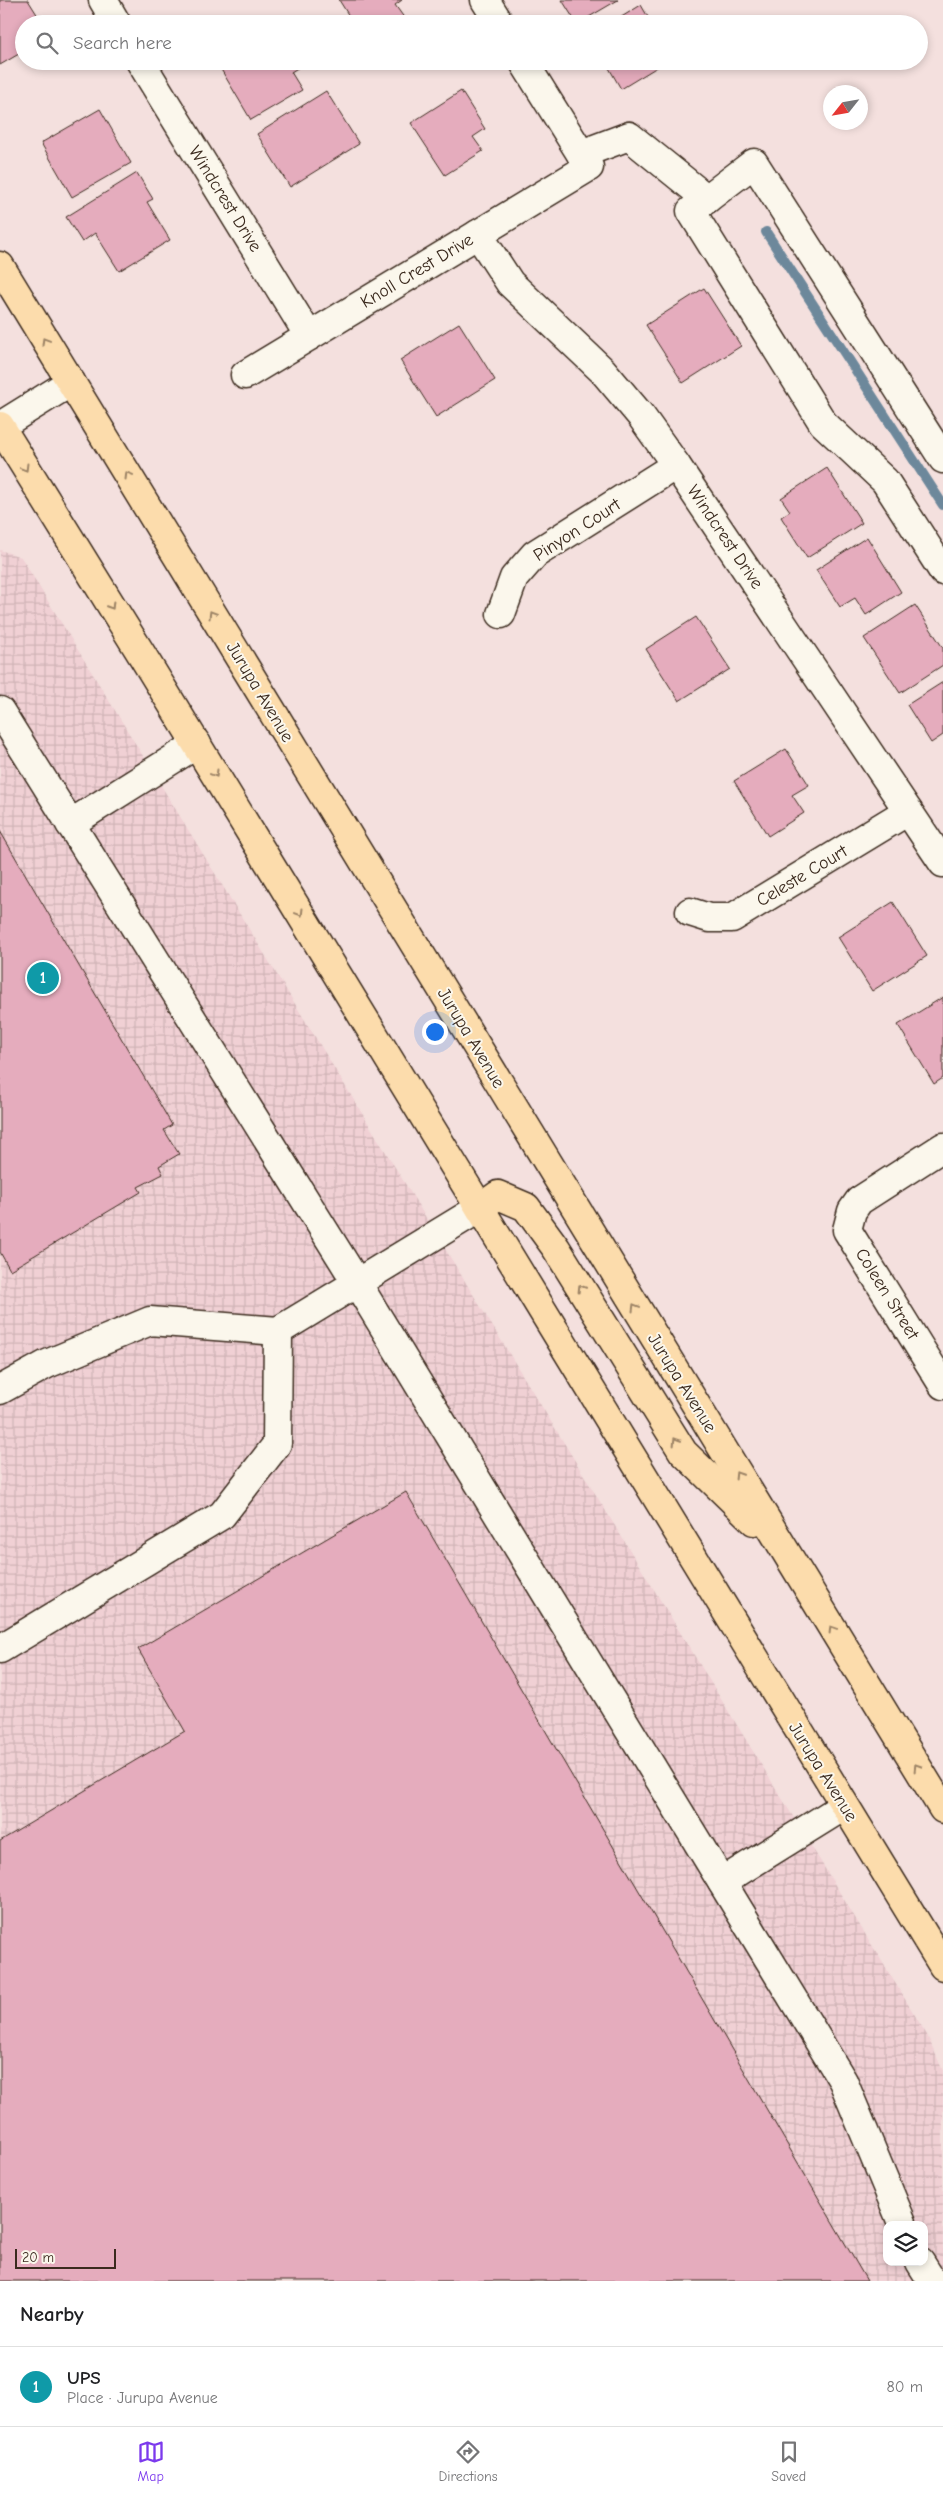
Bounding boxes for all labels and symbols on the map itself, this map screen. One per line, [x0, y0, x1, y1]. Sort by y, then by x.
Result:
north arrow [823, 85, 868, 130]
street label: Windcrest Drive [184, 142, 266, 256]
street label: Knoll Crest Drive [357, 229, 477, 313]
one-way arrow [42, 337, 52, 346]
one-way arrow [19, 463, 29, 472]
one-way arrow [124, 472, 134, 481]
street label: Windcrest Drive [682, 481, 768, 593]
street label: Pinyon Court [530, 494, 625, 566]
one-way arrow [105, 600, 115, 609]
one-way arrow [209, 610, 219, 619]
street label: Jurupa Avenue [222, 638, 298, 746]
one-way arrow [209, 769, 218, 778]
street label: Celeste Court [753, 840, 852, 911]
one-way arrow [293, 907, 303, 916]
pin: 1 [27, 959, 59, 997]
street label: Jurupa Avenue [433, 984, 509, 1092]
your location [422, 1019, 448, 1045]
street label: Coleen Street [851, 1245, 924, 1344]
one-way arrow [577, 1285, 587, 1294]
one-way arrow [631, 1303, 641, 1312]
street label: Jurupa Avenue [643, 1329, 721, 1437]
one-way arrow [673, 1438, 682, 1447]
one-way arrow [735, 1472, 745, 1481]
one-way arrow [829, 1625, 839, 1634]
street label: Jurupa Avenue [784, 1718, 862, 1826]
one-way arrow [914, 1763, 924, 1772]
scale bar [15, 2246, 116, 2269]

